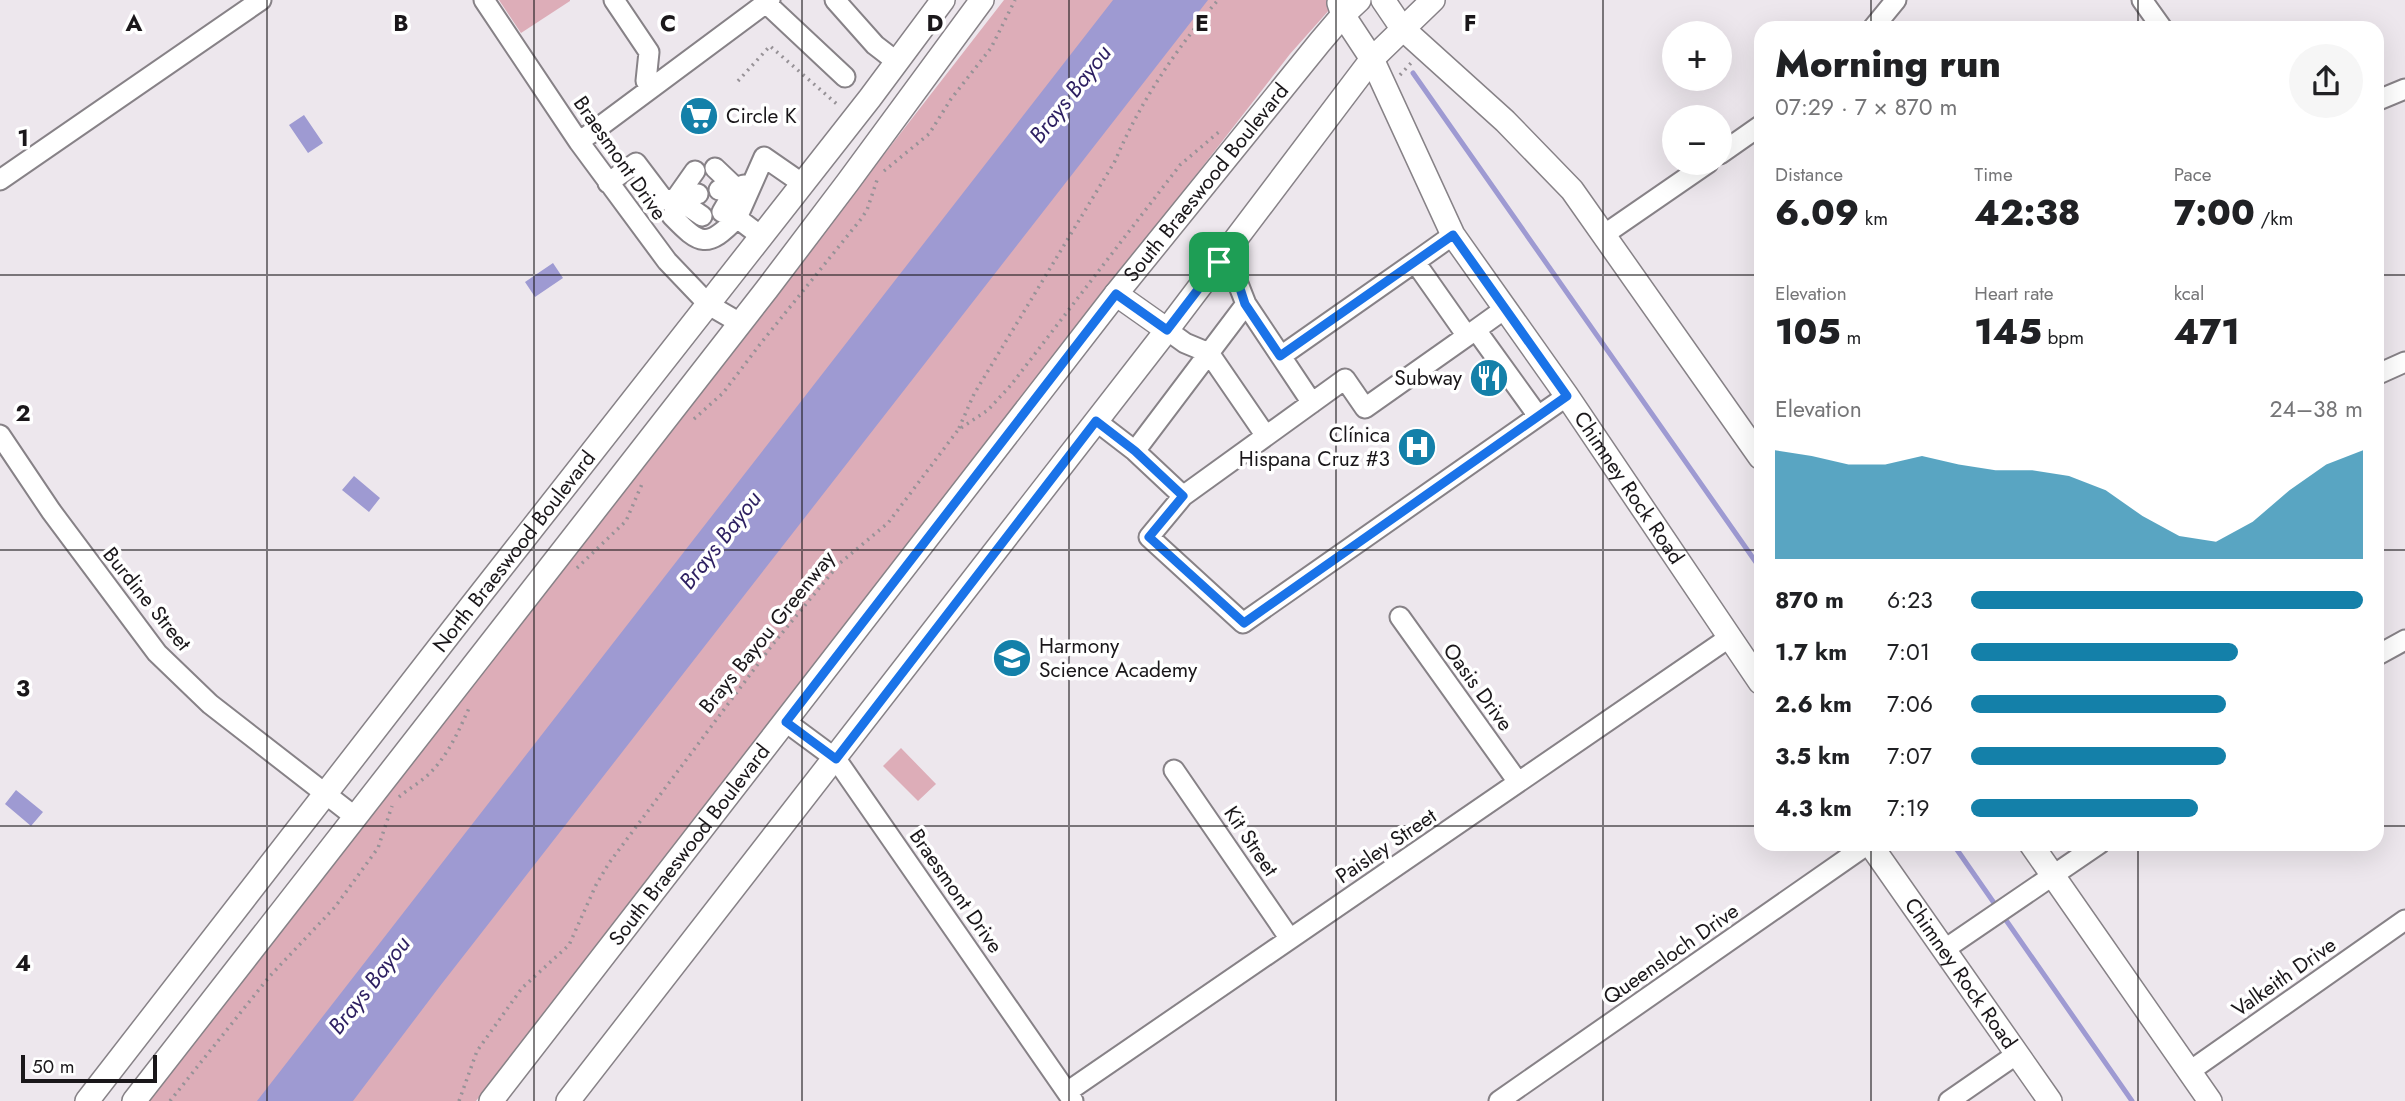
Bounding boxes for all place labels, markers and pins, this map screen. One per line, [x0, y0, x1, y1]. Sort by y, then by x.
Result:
supermarket icon: Circle K [678, 95, 720, 137]
place label: Circle K [726, 101, 797, 131]
pin [1189, 232, 1249, 292]
restaurant icon: Subway [1468, 357, 1510, 399]
place label: Subway [1394, 363, 1463, 393]
place label: Clínica Hispana Cruz #3 [1239, 420, 1390, 474]
hospital icon: Clínica Hispana Cruz #3 [1396, 426, 1438, 468]
place label: Harmony Science Academy [1039, 631, 1198, 685]
school or university icon: Harmony Science Academy [991, 637, 1033, 679]

